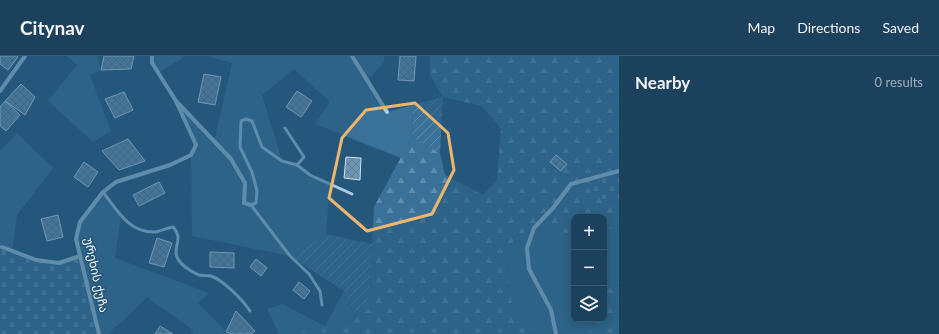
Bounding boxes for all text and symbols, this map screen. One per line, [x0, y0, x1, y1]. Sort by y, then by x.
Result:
text: Citynav [20, 16, 85, 39]
text: Map [748, 19, 775, 36]
text: Directions [797, 19, 860, 36]
text: Saved [882, 19, 919, 36]
text: Nearby [635, 72, 690, 93]
text: 0 results [875, 74, 923, 90]
map controls [571, 214, 607, 322]
button: + [571, 214, 607, 250]
street label: ურეხის ქუჩა [81, 236, 112, 314]
button: − [571, 250, 607, 286]
button: layers [571, 286, 607, 322]

